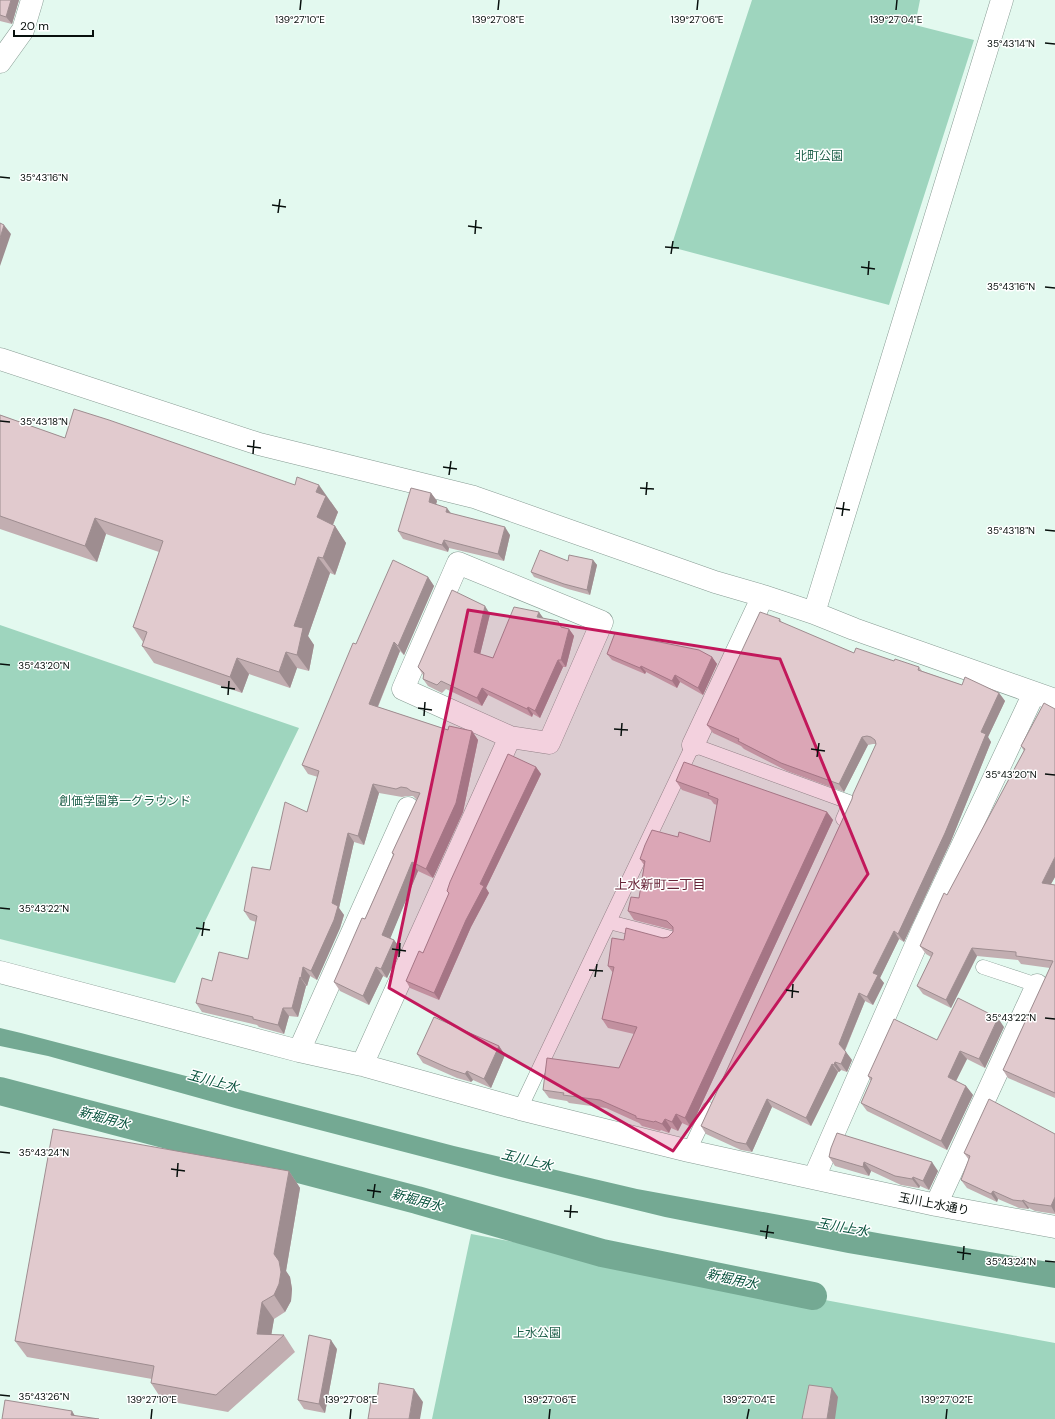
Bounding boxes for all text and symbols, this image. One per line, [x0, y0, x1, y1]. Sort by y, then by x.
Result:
scale bar [14, 12, 93, 38]
text: 139°27'10"E [275, 13, 325, 26]
text: 139°27'08"E [472, 13, 525, 26]
text: 139°27'06"E [671, 13, 724, 26]
text: 139°27'04"E [870, 13, 923, 26]
text: 20 m [20, 18, 49, 34]
text: 35°43'14"N [987, 37, 1035, 50]
park label: 北町公園 [795, 148, 843, 164]
text: 35°43'16"N [20, 171, 68, 184]
text: 35°43'16"N [987, 280, 1035, 293]
text: 35°43'18"N [20, 415, 68, 428]
text: 35°43'18"N [987, 524, 1035, 537]
text: 35°43'20"N [18, 659, 70, 672]
text: 35°43'20"N [985, 768, 1037, 781]
park label: 創価学園第一グラウンド [59, 793, 191, 809]
district label: 上水新町二丁目 [614, 876, 706, 893]
text: 35°43'22"N [19, 902, 69, 915]
text: 35°43'22"N [986, 1011, 1036, 1024]
water label: 玉川上水 [186, 1066, 242, 1096]
water label: 新堀用水 [77, 1103, 133, 1133]
water label: 玉川上水 [500, 1145, 556, 1175]
text: 35°43'24"N [19, 1146, 69, 1159]
water label: 新堀用水 [390, 1185, 446, 1215]
street label: 玉川上水通り [897, 1189, 971, 1219]
water label: 玉川上水 [816, 1214, 872, 1240]
text: 35°43'24"N [986, 1255, 1036, 1268]
water label: 新堀用水 [705, 1265, 761, 1293]
park label: 上水公園 [513, 1325, 561, 1341]
text: 35°43'26"N [19, 1390, 70, 1403]
text: 139°27'10"E [127, 1393, 177, 1406]
text: 139°27'08"E [325, 1393, 378, 1406]
text: 139°27'06"E [524, 1393, 577, 1406]
text: 139°27'04"E [723, 1393, 776, 1406]
text: 139°27'02"E [921, 1393, 974, 1406]

